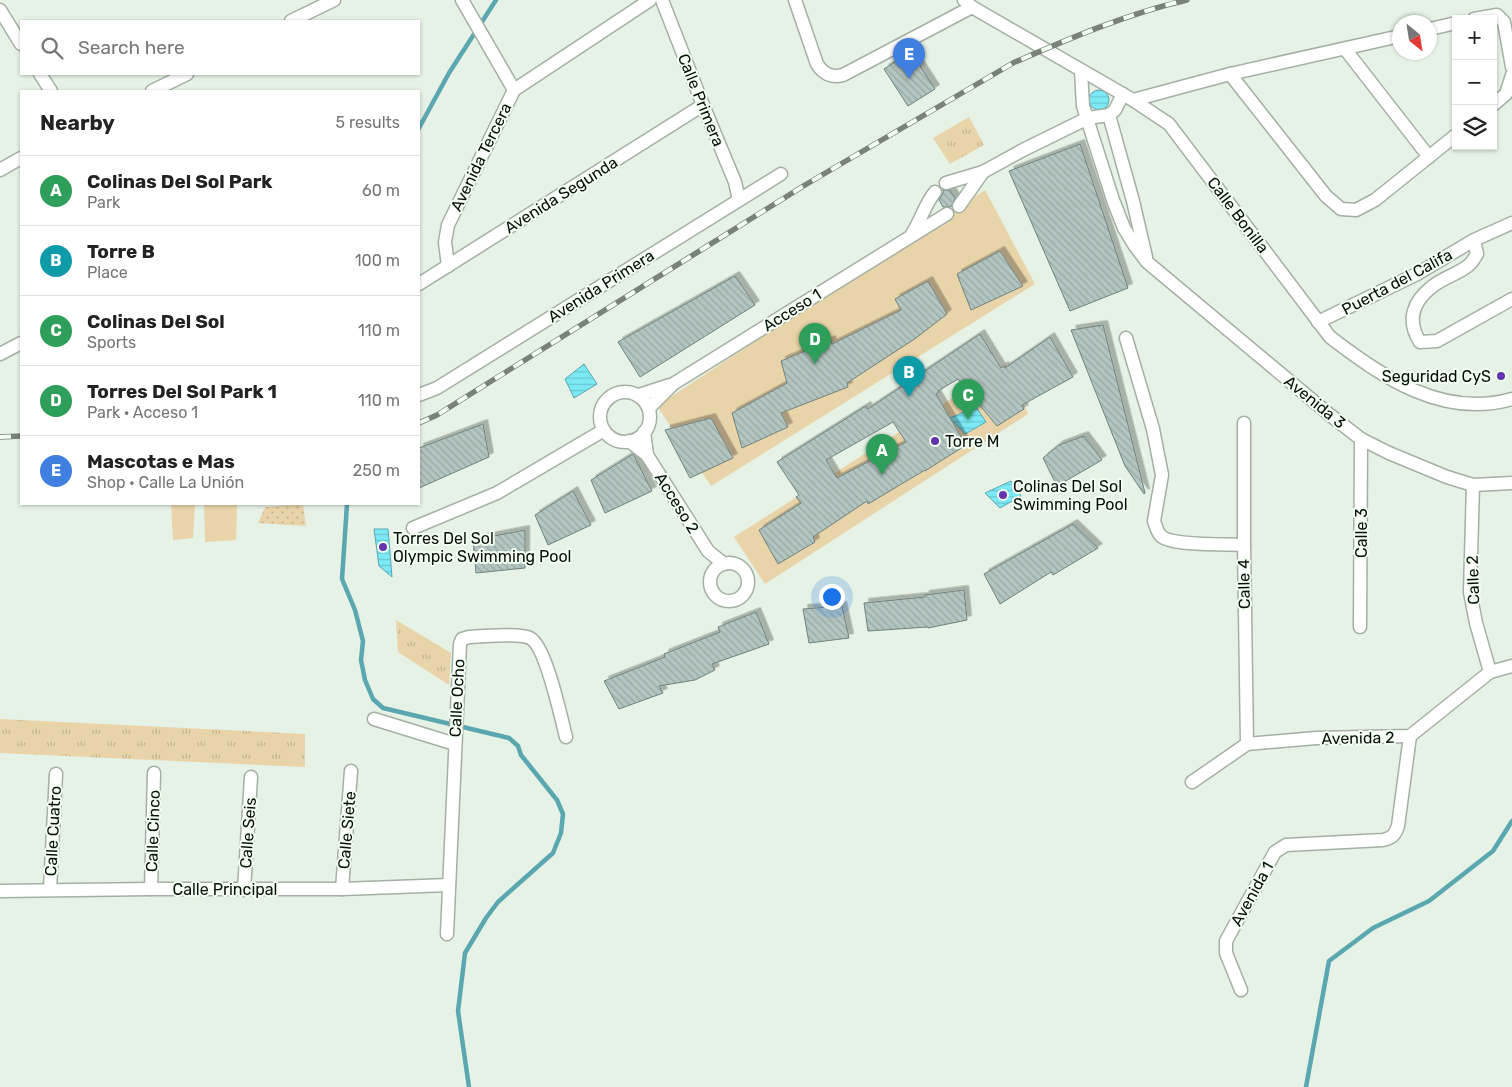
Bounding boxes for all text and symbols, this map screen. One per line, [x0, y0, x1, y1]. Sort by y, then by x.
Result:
north arrow [1392, 15, 1437, 60]
map controls [1452, 15, 1497, 150]
button: + [1452, 15, 1497, 60]
search box [20, 20, 420, 75]
icon: search [38, 34, 66, 62]
text: Search here [78, 36, 185, 59]
pin: E [893, 38, 925, 79]
street label: Calle Primera [674, 51, 728, 149]
button: − [1452, 60, 1497, 105]
street label: Avenida Tercera [447, 100, 515, 214]
button: layers [1452, 105, 1497, 150]
text: Nearby [40, 110, 115, 135]
text: 5 results [336, 113, 400, 132]
street label: Avenida Segunda [501, 153, 621, 237]
text: Colinas Del Sol Park [87, 170, 272, 193]
street label: Calle Bonilla [1203, 173, 1273, 257]
text: A [50, 181, 62, 200]
text: 60 m [362, 181, 400, 200]
text: Park [87, 193, 120, 212]
text: Torre B [87, 240, 155, 263]
street label: Puerta del Califa [1339, 245, 1455, 319]
street label: Avenida Primera [544, 246, 658, 326]
text: B [50, 251, 62, 270]
text: 100 m [355, 251, 400, 270]
text: Place [87, 263, 128, 282]
street label: Acceso 1 [759, 285, 825, 335]
text: Colinas Del Sol [87, 310, 225, 333]
text: C [50, 321, 62, 340]
text: 110 m [358, 321, 400, 340]
pin: D [799, 323, 831, 364]
text: Sports [87, 333, 136, 352]
pin: B [893, 356, 925, 397]
place label: Seguridad CyS [1382, 367, 1491, 386]
marker: Seguridad CyS [1495, 370, 1507, 382]
street label: Avenida 3 [1281, 372, 1349, 432]
pin: C [952, 379, 984, 420]
text: Torres Del Sol Park 1 [87, 380, 277, 403]
text: D [50, 391, 62, 410]
text: 110 m [358, 391, 400, 410]
text: Park · Acceso 1 [87, 403, 198, 422]
place label: Torre M [945, 432, 1000, 451]
pin: A [866, 434, 898, 475]
marker: Torre M [929, 435, 941, 447]
text: Mascotas e Mas [87, 450, 235, 473]
text: E [51, 461, 61, 480]
text: 250 m [353, 461, 400, 480]
street label: Acceso 2 [651, 469, 703, 537]
text: Shop · Calle La Unión [87, 473, 244, 492]
place label: Colinas Del Sol Swimming Pool [1013, 477, 1128, 514]
marker: Colinas Del Sol Swimming Pool [997, 489, 1009, 501]
street label: Calle 3 [1352, 508, 1371, 558]
place label: Torres Del Sol Olympic Swimming Pool [393, 529, 572, 566]
marker: Torres Del Sol Olympic Swimming Pool [377, 541, 389, 553]
street label: Calle 2 [1463, 555, 1483, 605]
street label: Calle 4 [1234, 559, 1254, 609]
your location [819, 584, 845, 610]
street label: Calle Ocho [445, 658, 469, 738]
street label: Avenida 2 [1321, 728, 1395, 748]
street label: Calle Cuatro [41, 785, 65, 877]
street label: Calle Cinco [142, 789, 164, 873]
street label: Calle Siete [334, 790, 360, 870]
street label: Calle Seis [236, 797, 260, 869]
street label: Avenida 1 [1227, 859, 1277, 929]
street label: Calle Principal [172, 880, 278, 899]

